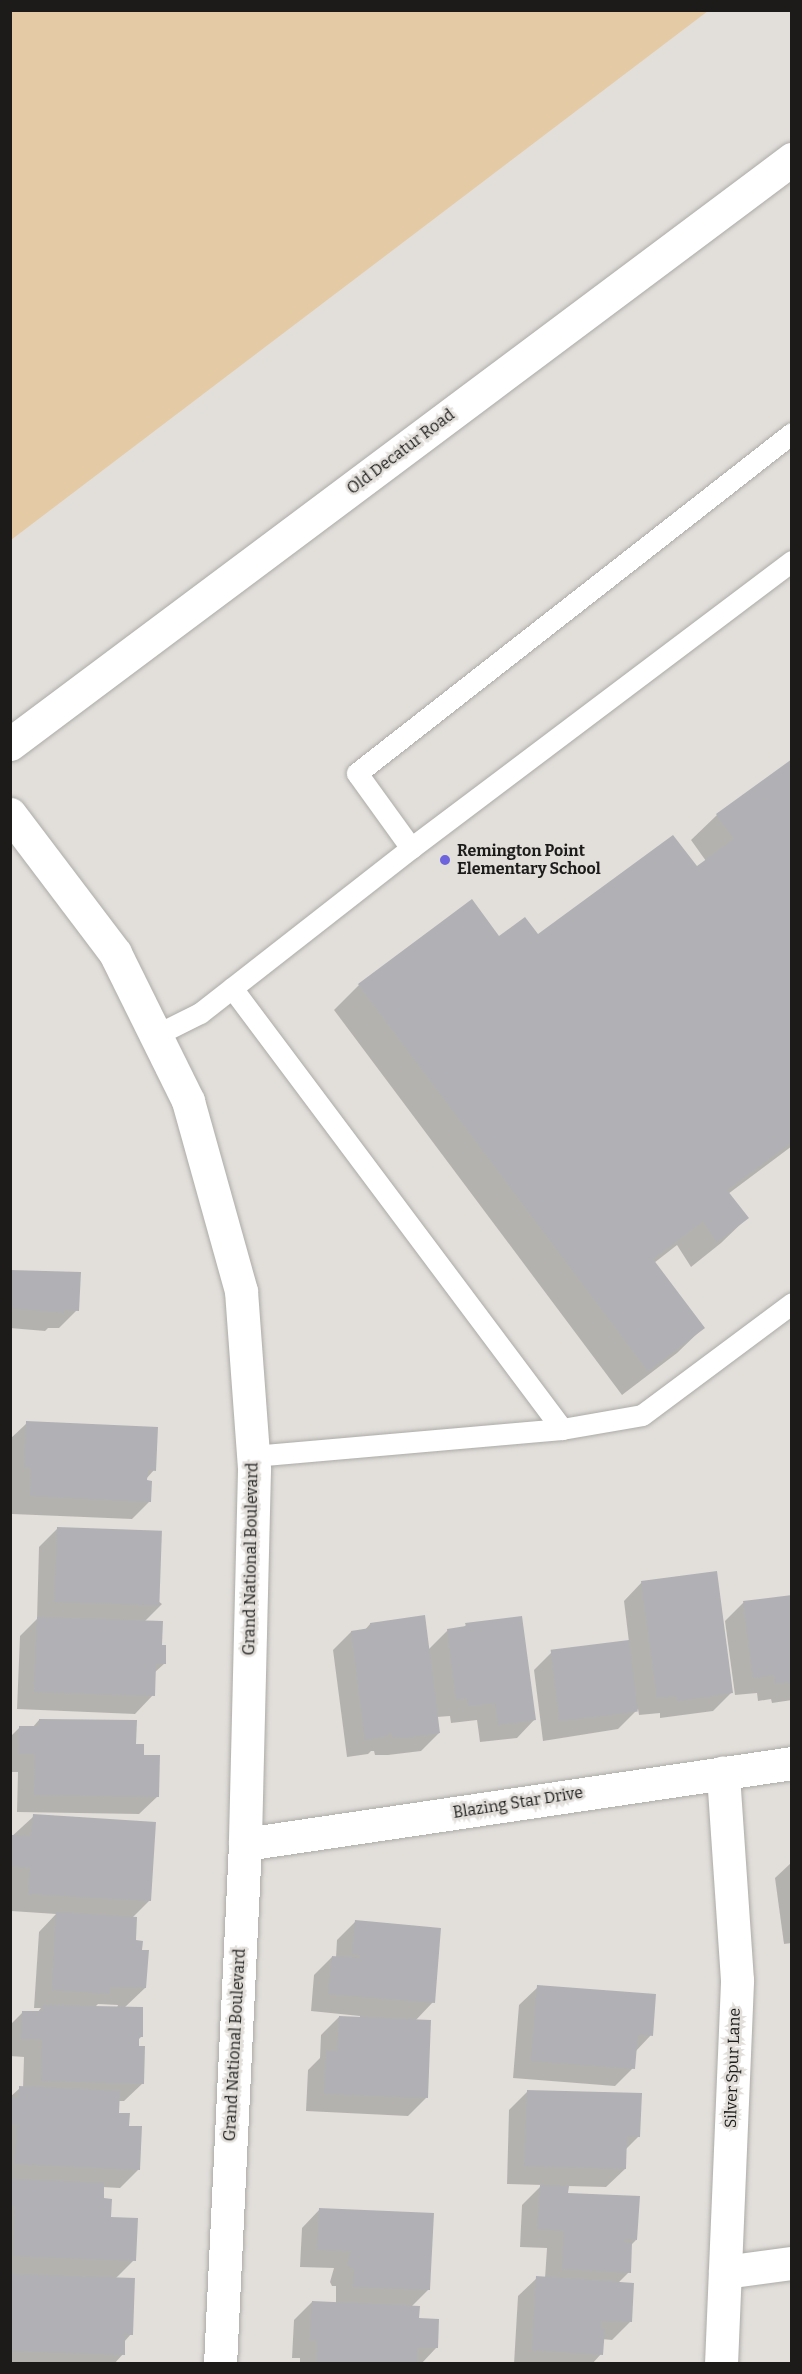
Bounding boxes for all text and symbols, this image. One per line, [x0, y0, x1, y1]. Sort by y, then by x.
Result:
street label: Old Decatur Road [344, 405, 458, 499]
place label: Remington Point Elementary School [457, 841, 601, 879]
marker: Remington Point Elementary School [438, 853, 452, 867]
street label: Grand National Boulevard [240, 1462, 262, 1656]
street label: Blazing Star Drive [452, 1783, 584, 1823]
street label: Grand National Boulevard [220, 1948, 250, 2142]
street label: Silver Spur Lane [721, 2007, 745, 2129]

